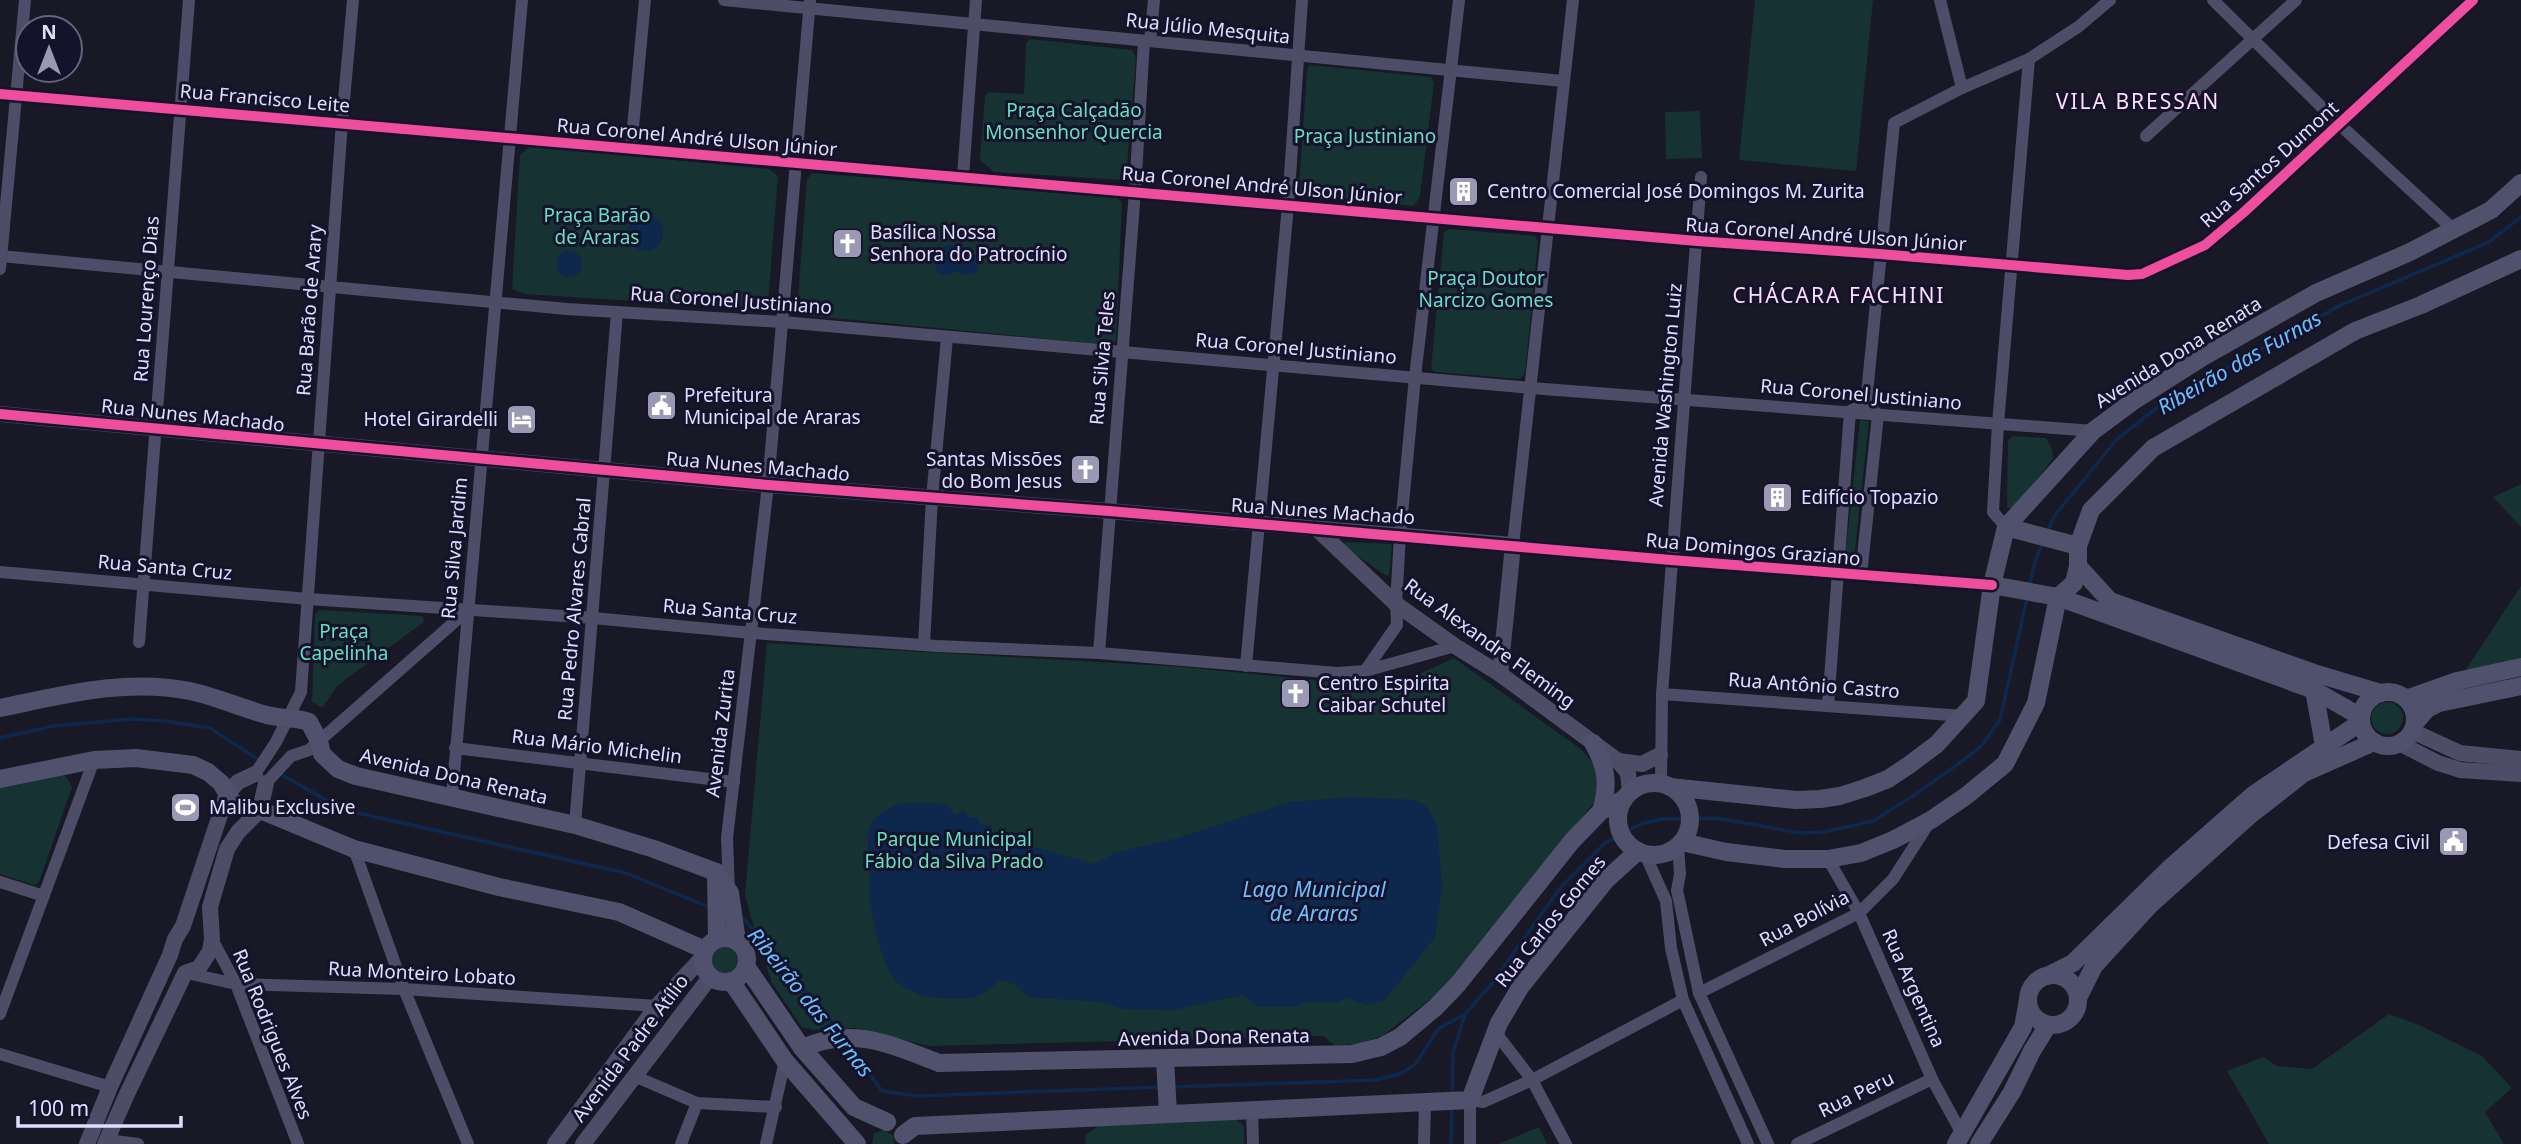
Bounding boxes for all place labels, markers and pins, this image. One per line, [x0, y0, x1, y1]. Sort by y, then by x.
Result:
building icon: Centro Comercial José Domingos M. Zurita [1447, 174, 1481, 208]
place label: Centro Comercial José Domingos M. Zurita [1487, 178, 1865, 204]
place label: Basílica Nossa Senhora do Patrocínio [870, 219, 1067, 267]
church icon: Basílica Nossa Senhora do Patrocínio [830, 226, 864, 260]
place label: Prefeitura Municipal de Araras [684, 382, 861, 430]
public building icon: Prefeitura Municipal de Araras [644, 389, 678, 423]
hotel icon: Hotel Girardelli [504, 402, 538, 436]
place label: Hotel Girardelli [364, 406, 498, 432]
place label: Santas Missões do Bom Jesus [926, 446, 1062, 494]
church icon: Santas Missões do Bom Jesus [1068, 453, 1102, 487]
building icon: Edifício Topazio [1761, 480, 1795, 514]
place label: Edifício Topazio [1801, 484, 1938, 510]
place label: Centro Espirita Caibar Schutel [1318, 670, 1450, 718]
church icon: Centro Espirita Caibar Schutel [1278, 677, 1312, 711]
sports icon: Malibu Exclusive [169, 790, 203, 824]
place label: Malibu Exclusive [209, 794, 355, 820]
public building icon: Defesa Civil [2436, 825, 2470, 859]
place label: Defesa Civil [2327, 829, 2430, 855]

